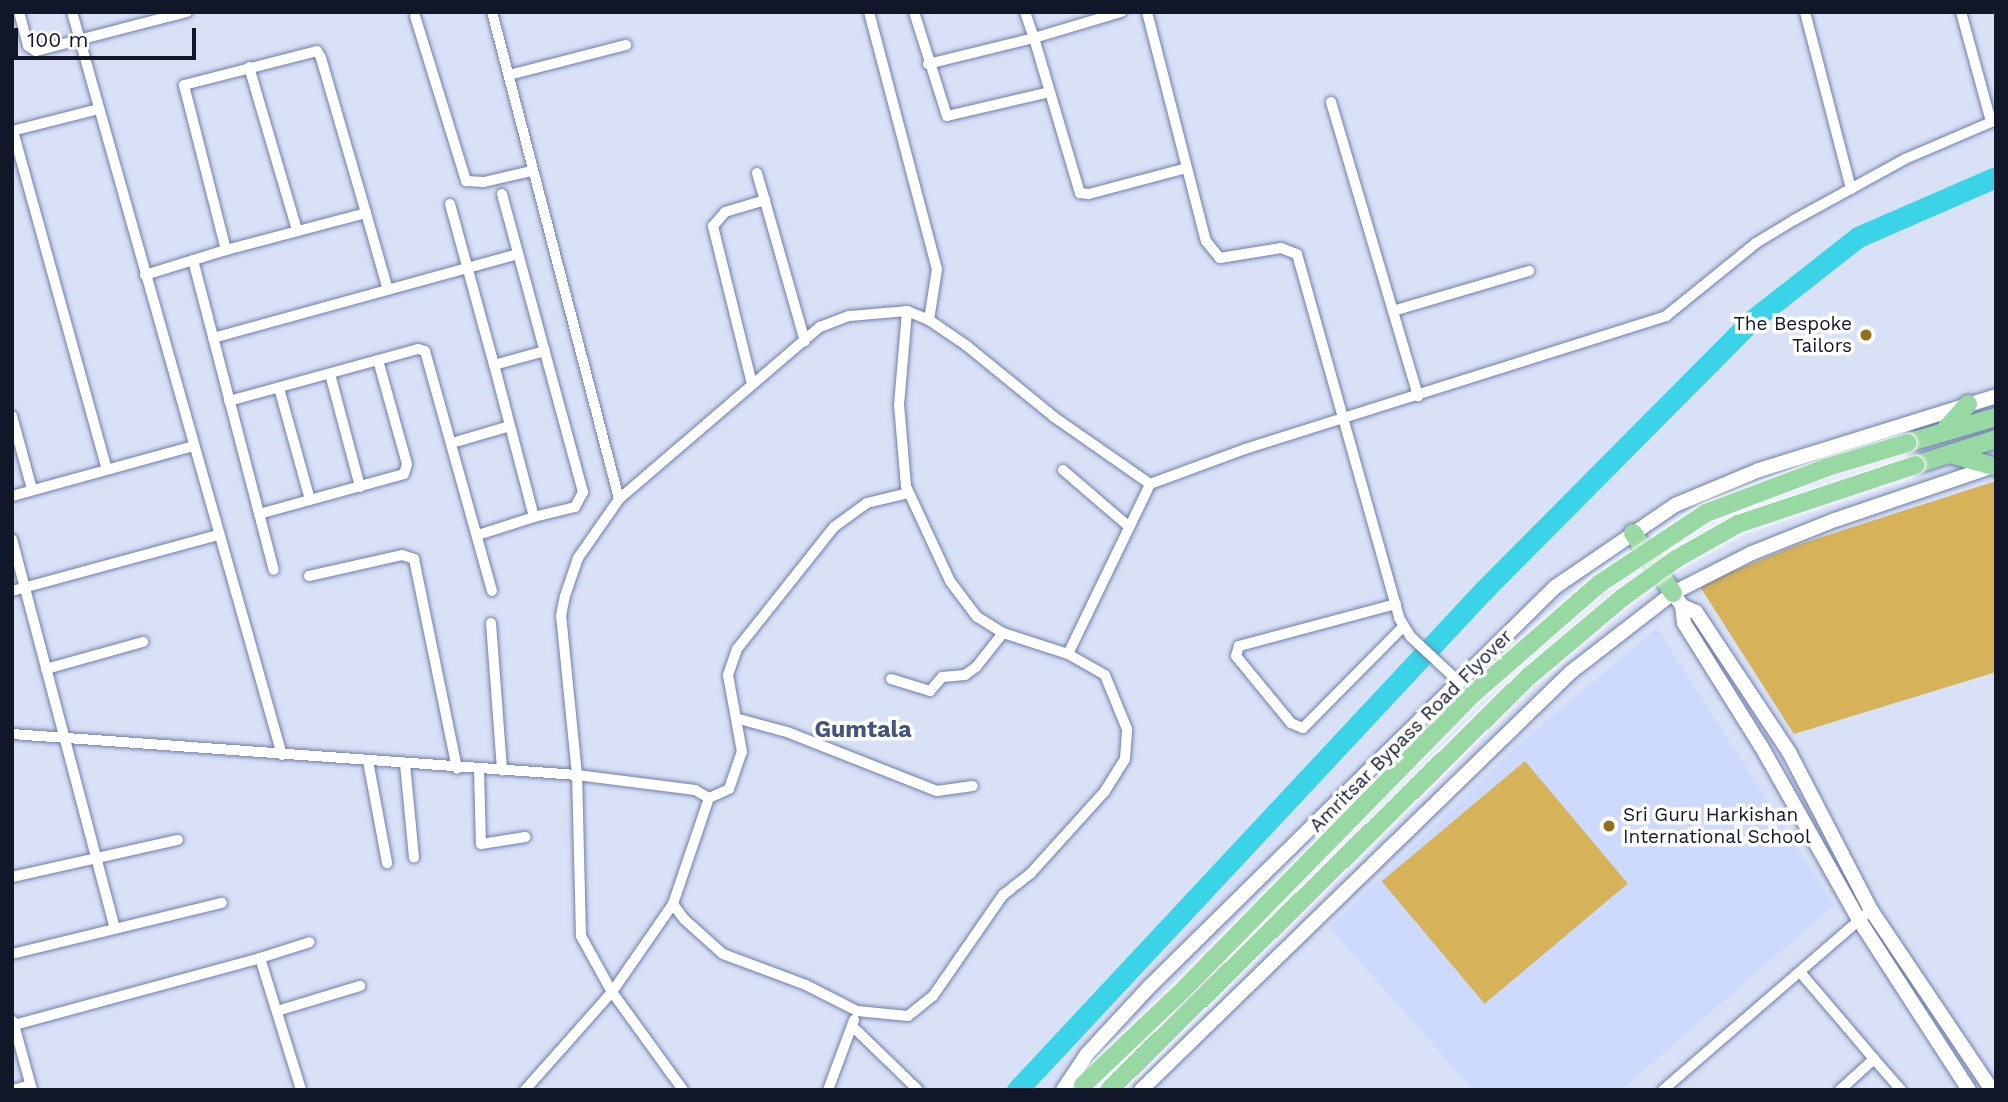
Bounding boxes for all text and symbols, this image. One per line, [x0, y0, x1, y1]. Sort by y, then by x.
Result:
scale bar [18, 14, 200, 58]
text: 100 m [27, 27, 89, 52]
place label: The Bespoke Tailors [1734, 313, 1852, 357]
marker: The Bespoke Tailors [1858, 327, 1874, 343]
street label: Amritsar Bypass Road Flyover [1305, 625, 1517, 837]
district label: Gumtala [814, 716, 912, 744]
place label: Sri Guru Harkishan International School [1623, 804, 1811, 848]
marker: Sri Guru Harkishan International School [1601, 818, 1617, 834]

